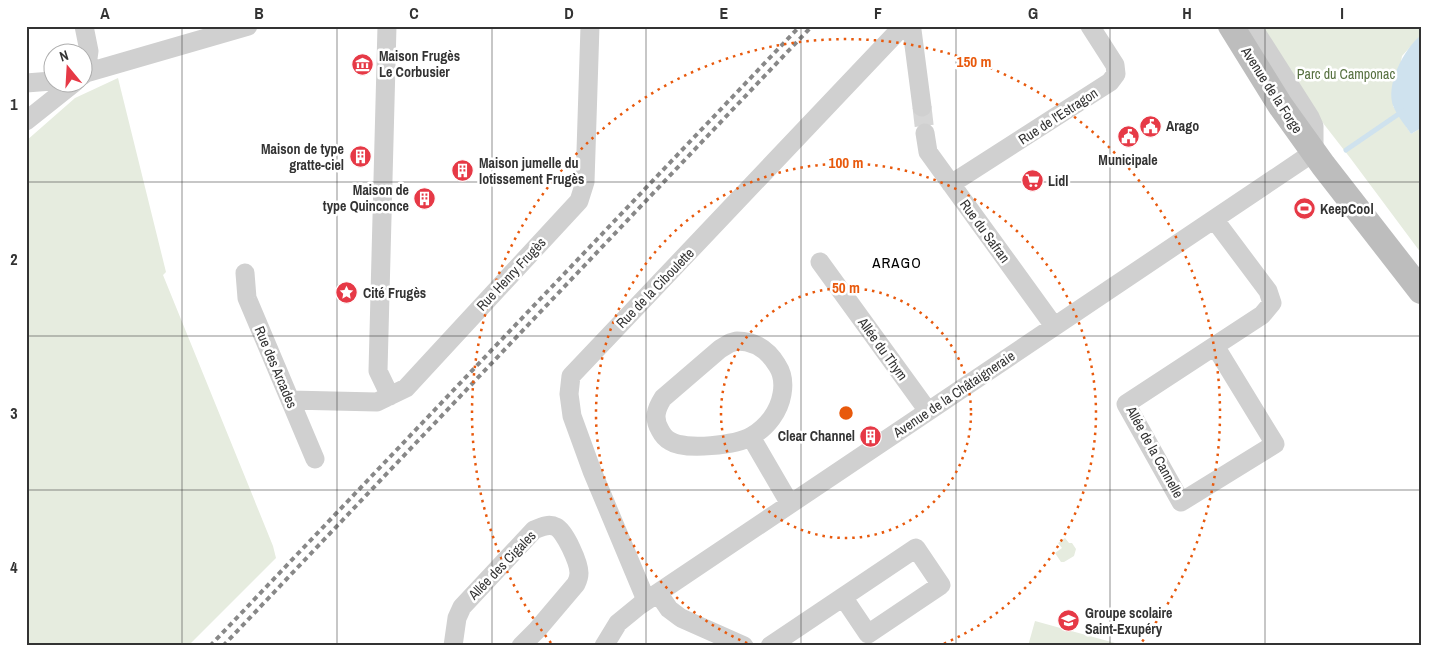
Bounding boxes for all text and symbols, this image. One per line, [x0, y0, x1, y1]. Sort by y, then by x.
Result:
text: A [100, 2, 110, 24]
text: B [254, 2, 264, 24]
text: C [409, 2, 419, 24]
text: D [564, 2, 574, 24]
text: E [720, 2, 729, 24]
text: F [874, 2, 882, 24]
text: G [1028, 2, 1038, 24]
text: H [1182, 2, 1192, 24]
text: I [1340, 2, 1344, 24]
north arrow [42, 42, 92, 92]
street label: Avenue de la Forge [1237, 43, 1307, 137]
text: N [57, 46, 71, 65]
place label: Maison Frugès Le Corbusier [379, 47, 460, 81]
text: 150 m [957, 51, 991, 72]
museum icon: Maison Frugès Le Corbusier [351, 52, 375, 76]
park label: Parc du Camponac [1297, 65, 1395, 83]
street label: Rue de l'Estragon [1015, 84, 1101, 148]
text: 1 [10, 93, 18, 115]
public building icon: Arago [1138, 114, 1162, 138]
place label: Arago [1166, 117, 1199, 135]
public building icon: Municipale [1116, 125, 1140, 149]
place label: Maison de type gratte-ciel [261, 140, 344, 174]
building icon: Maison de type gratte-ciel [348, 145, 372, 169]
place label: Municipale [1098, 151, 1158, 169]
text: 100 m [829, 152, 863, 173]
place label: Maison jumelle du lotissement Frugès [479, 154, 584, 188]
building icon: Maison jumelle du lotissement Frugès [451, 159, 475, 183]
supermarket icon: Lidl [1020, 169, 1044, 193]
place label: Lidl [1048, 172, 1068, 190]
place label: Maison de type Quinconce [323, 181, 409, 215]
building icon: Maison de type Quinconce [413, 186, 437, 210]
street label: Rue du Safran [956, 196, 1014, 266]
sports icon: KeepCool [1292, 197, 1316, 221]
place label: KeepCool [1320, 200, 1374, 218]
street label: Rue Henry Frugès [472, 233, 550, 314]
street label: Rue de la Ciboulette [612, 244, 698, 332]
text: 2 [10, 248, 18, 270]
district label: ARAGO [871, 252, 922, 273]
text: 50 m [832, 277, 860, 298]
place icon: Cité Frugès [335, 281, 359, 305]
place label: Cité Frugès [363, 284, 426, 302]
street label: Allée du Thym [854, 313, 912, 384]
street label: Rue des Arcades [251, 323, 301, 411]
street label: Avenue de la Châtaigneraie [889, 347, 1018, 442]
text: 3 [10, 402, 18, 424]
street label: Allée de la Cannelle [1122, 402, 1188, 501]
centre of rings [837, 404, 855, 422]
building icon: Clear Channel [859, 424, 883, 448]
place label: Clear Channel [778, 427, 855, 445]
street label: Allée des Cigales [464, 526, 540, 604]
text: 4 [10, 556, 18, 578]
place label: Groupe scolaire Saint-Exupéry [1085, 604, 1172, 638]
school or university icon: Groupe scolaire Saint-Exupéry [1057, 609, 1081, 633]

